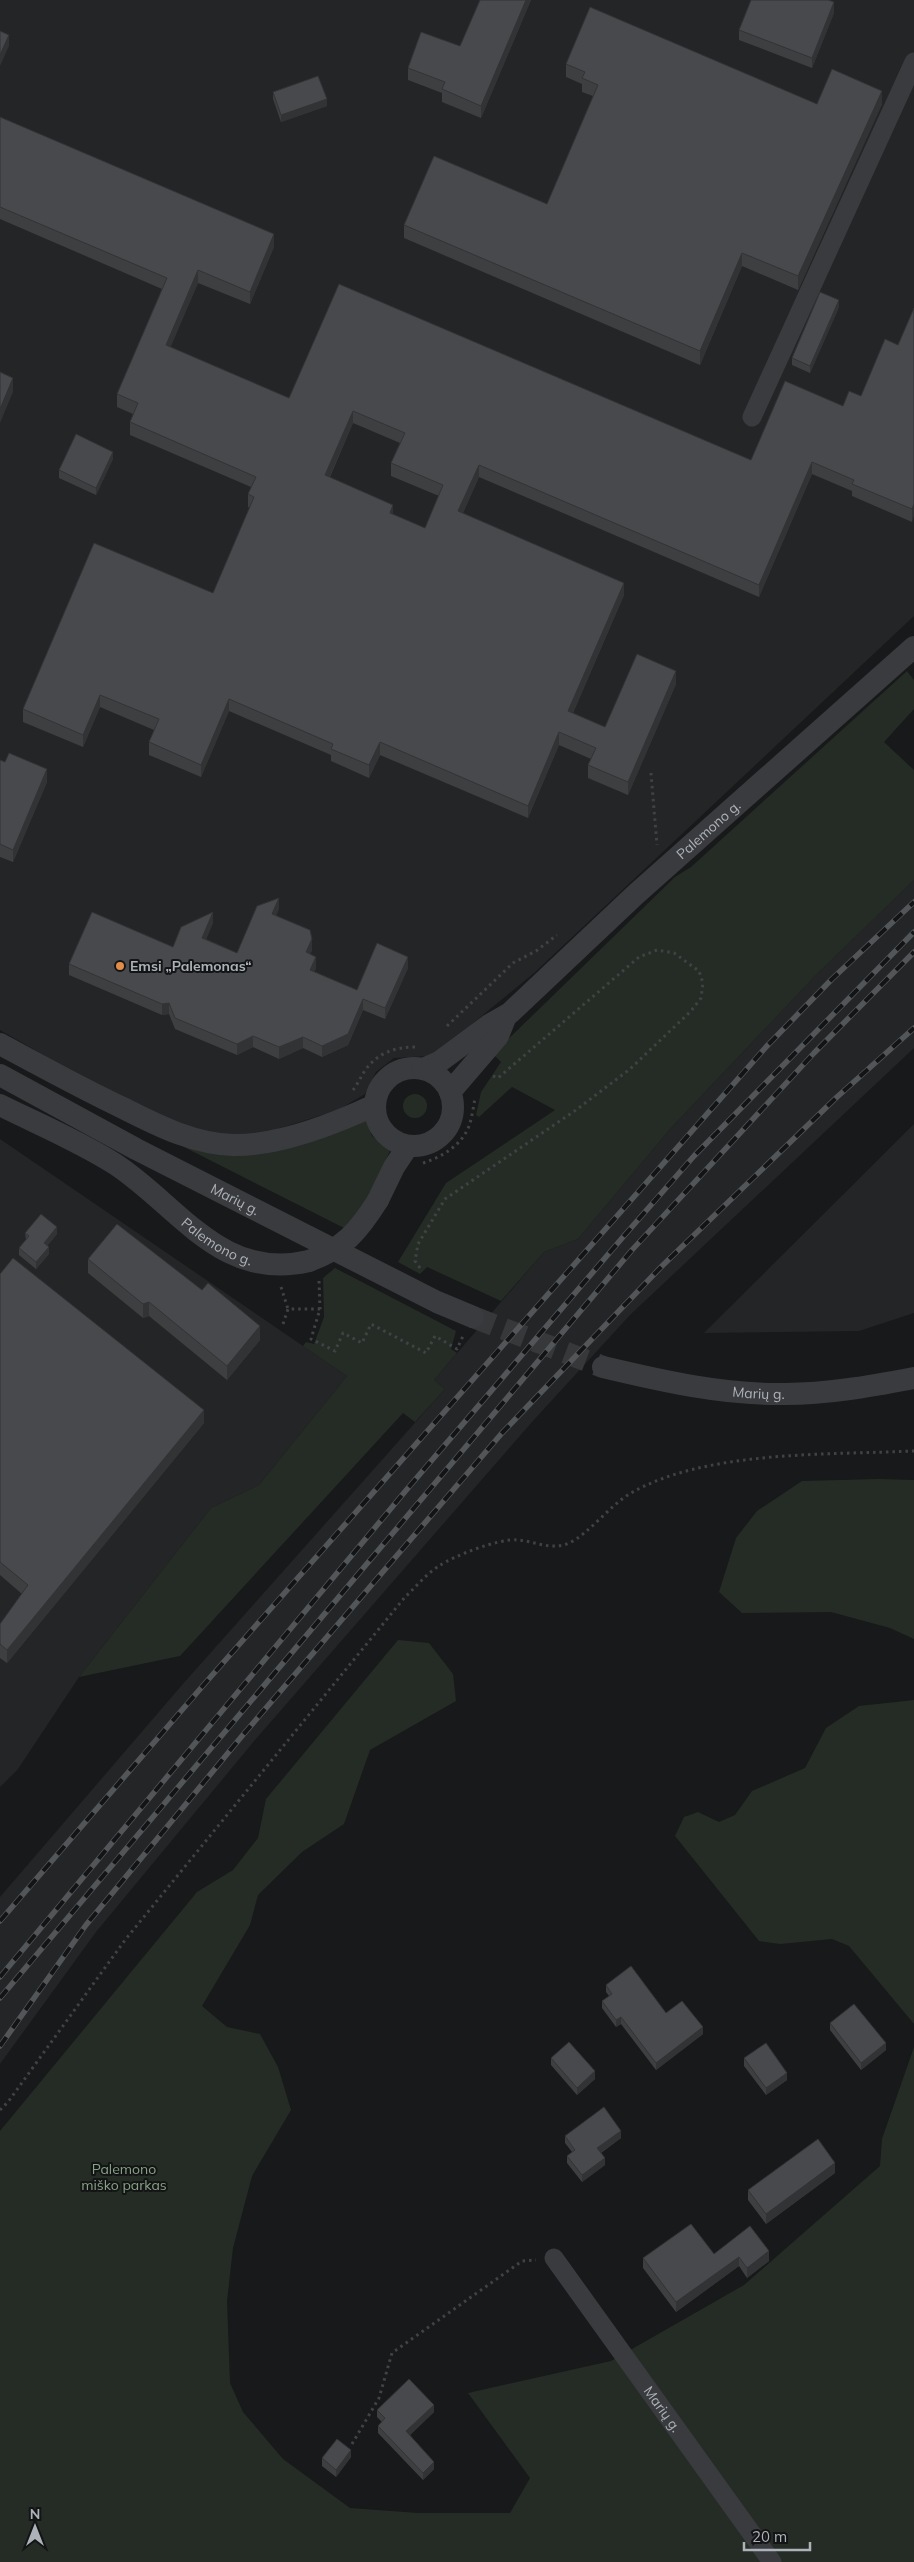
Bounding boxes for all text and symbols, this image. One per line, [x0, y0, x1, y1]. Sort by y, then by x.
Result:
street label: Palemono g. [673, 796, 744, 863]
place label: Emsi „Palemonas“ [130, 957, 252, 975]
marker: Emsi „Palemonas“ [114, 960, 126, 972]
street label: Marių g. [208, 1180, 262, 1219]
street label: Palemono g. [178, 1214, 254, 1270]
street label: Marių g. [732, 1383, 785, 1403]
park label: Palemono miško parkas [81, 2160, 167, 2194]
street label: Marių g. [640, 2383, 685, 2436]
north arrow [10, 2502, 60, 2552]
text: N [30, 2505, 40, 2523]
scale bar [744, 2520, 810, 2552]
text: 20 m [752, 2527, 787, 2546]

